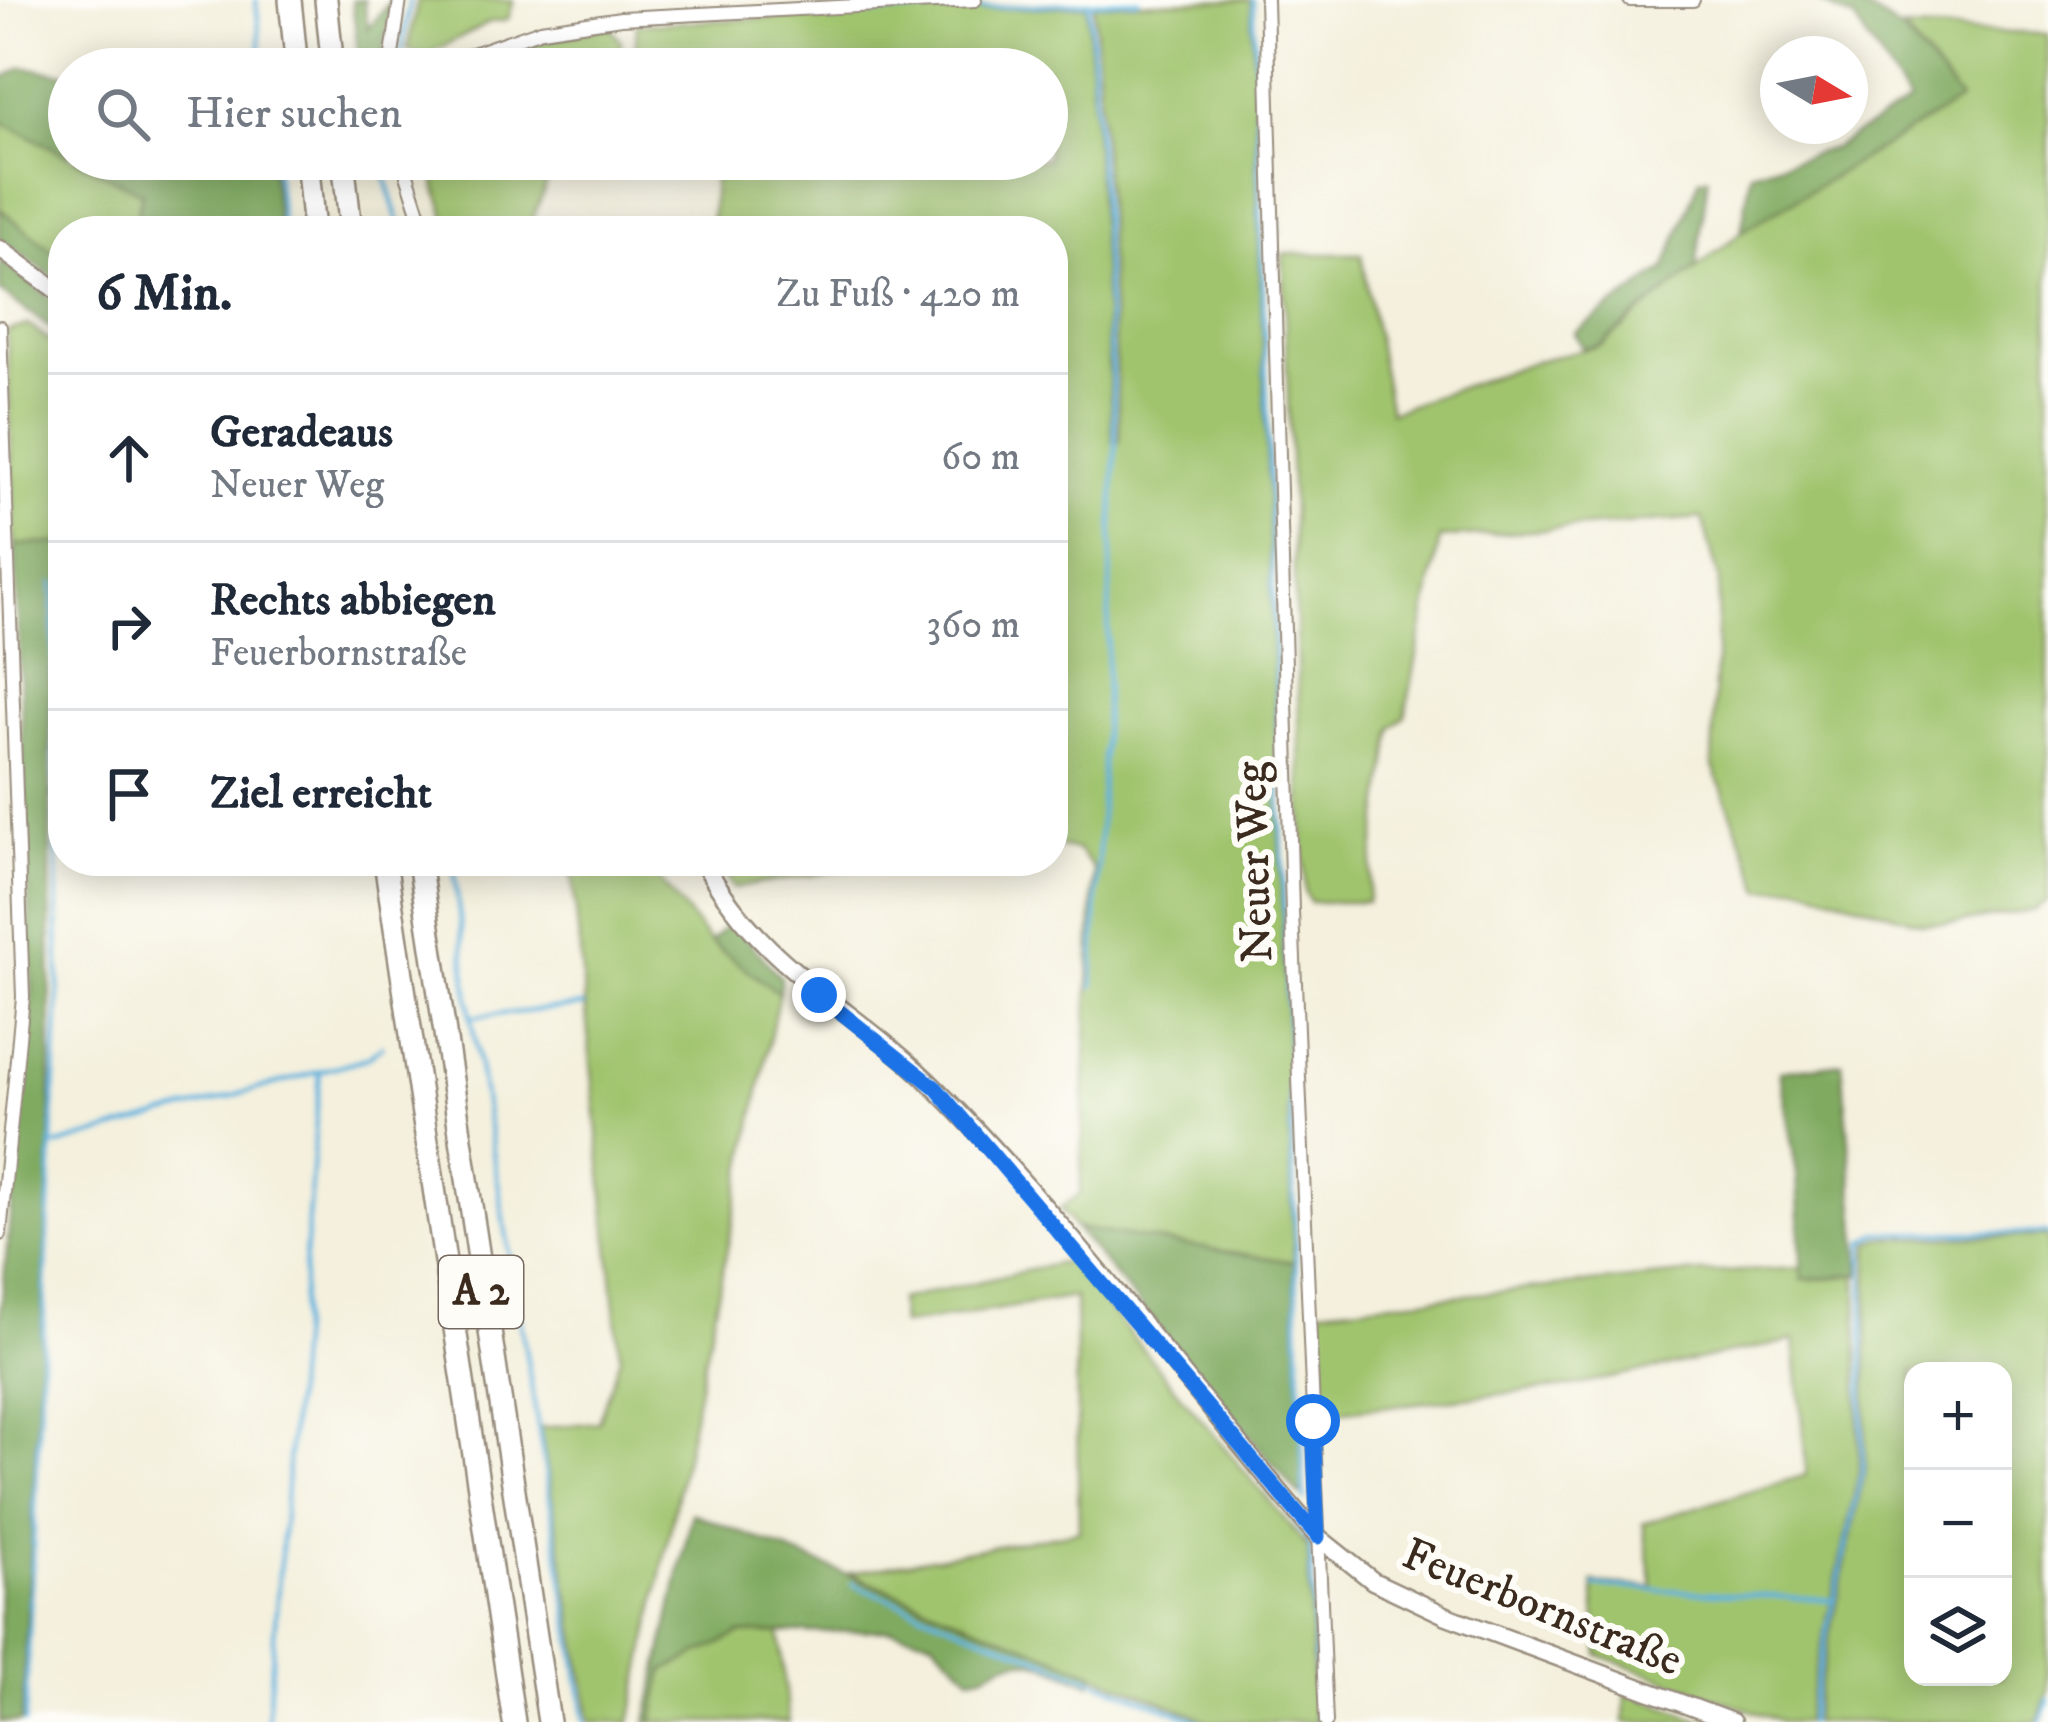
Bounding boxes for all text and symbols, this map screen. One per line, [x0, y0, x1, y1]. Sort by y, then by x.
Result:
north arrow [1760, 36, 1868, 144]
search box [48, 48, 1068, 180]
icon: search [90, 81, 156, 147]
text: Hier suchen [186, 86, 402, 142]
text: 6 Min. [96, 262, 232, 326]
text: Zu Fuß · 420 m [776, 270, 1020, 319]
text: Geradeaus [210, 405, 393, 461]
icon: ahead [96, 425, 162, 491]
text: 60 m [941, 433, 1020, 482]
text: Neuer Weg [210, 461, 384, 510]
text: Rechts abbiegen [210, 573, 496, 629]
icon: right [96, 593, 162, 659]
text: 360 m [926, 601, 1020, 650]
text: Feuerbornstraße [210, 629, 467, 678]
street label: Neuer Weg [1224, 760, 1286, 963]
icon: arrive [96, 761, 162, 827]
text: Ziel erreicht [210, 766, 432, 822]
route end [792, 968, 846, 1022]
road number: A 2 [439, 1256, 523, 1328]
map controls [1904, 1362, 2012, 1686]
button: + [1904, 1362, 2012, 1470]
route start [1286, 1394, 1340, 1448]
button: − [1904, 1470, 2012, 1578]
street label: Feuerbornstraße [1394, 1527, 1690, 1689]
button: layers [1904, 1578, 2012, 1686]

